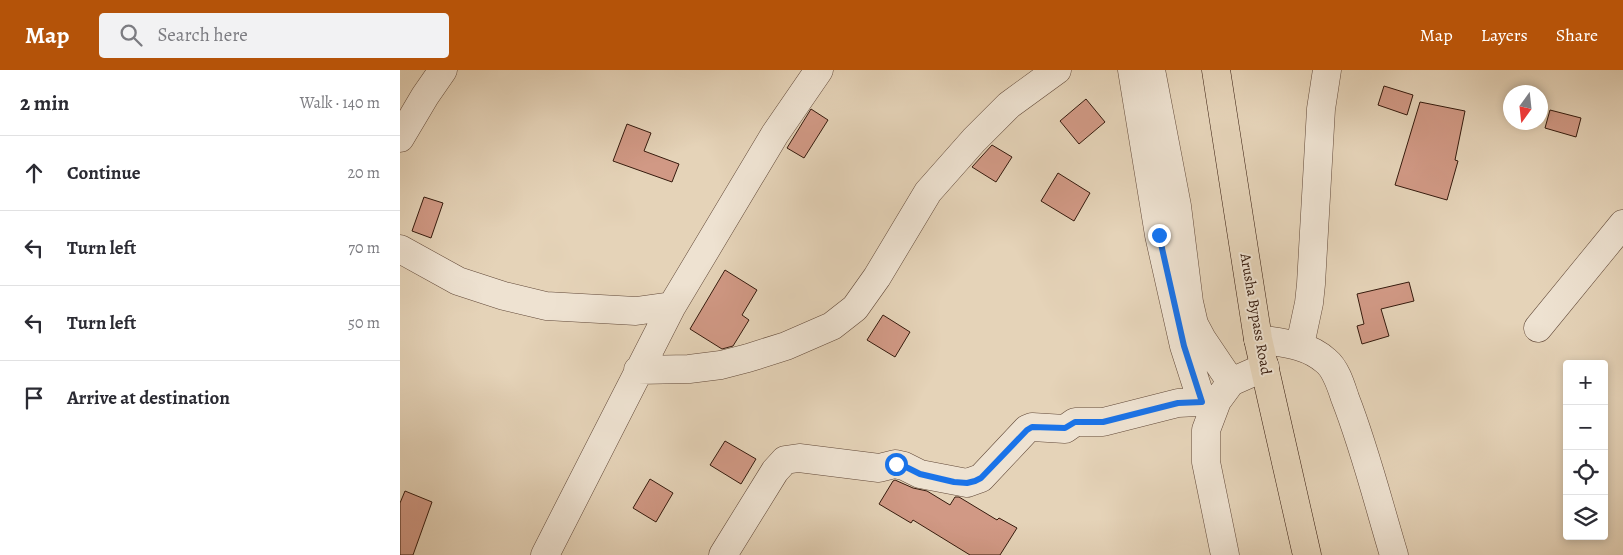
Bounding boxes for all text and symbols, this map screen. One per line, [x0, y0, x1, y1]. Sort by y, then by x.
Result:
search box [99, 13, 449, 58]
text: Map [25, 19, 69, 51]
icon: search [117, 21, 145, 49]
text: Search here [157, 22, 248, 48]
text: Map [1420, 23, 1453, 47]
text: Layers [1481, 23, 1528, 47]
text: Share [1556, 23, 1598, 47]
north arrow [1503, 85, 1548, 130]
text: 2 min [20, 89, 69, 117]
text: Walk · 140 m [300, 92, 380, 114]
icon: ahead [20, 159, 48, 187]
text: Continue [67, 160, 141, 186]
text: 20 m [347, 162, 380, 184]
route end [1148, 224, 1171, 247]
icon: left [20, 234, 48, 262]
text: Turn left [67, 235, 136, 261]
text: 70 m [348, 237, 380, 259]
street label: Arusha Bypass Road [1235, 251, 1277, 377]
icon: left [20, 309, 48, 337]
text: Turn left [67, 310, 136, 336]
text: 50 m [348, 312, 380, 334]
map controls [1563, 360, 1608, 540]
button: + [1563, 360, 1608, 405]
icon: arrive [20, 384, 48, 412]
text: Arrive at destination [67, 385, 230, 411]
button: − [1563, 405, 1608, 450]
button: locate [1563, 450, 1608, 495]
route start [885, 453, 908, 476]
button: layers [1563, 495, 1608, 540]

